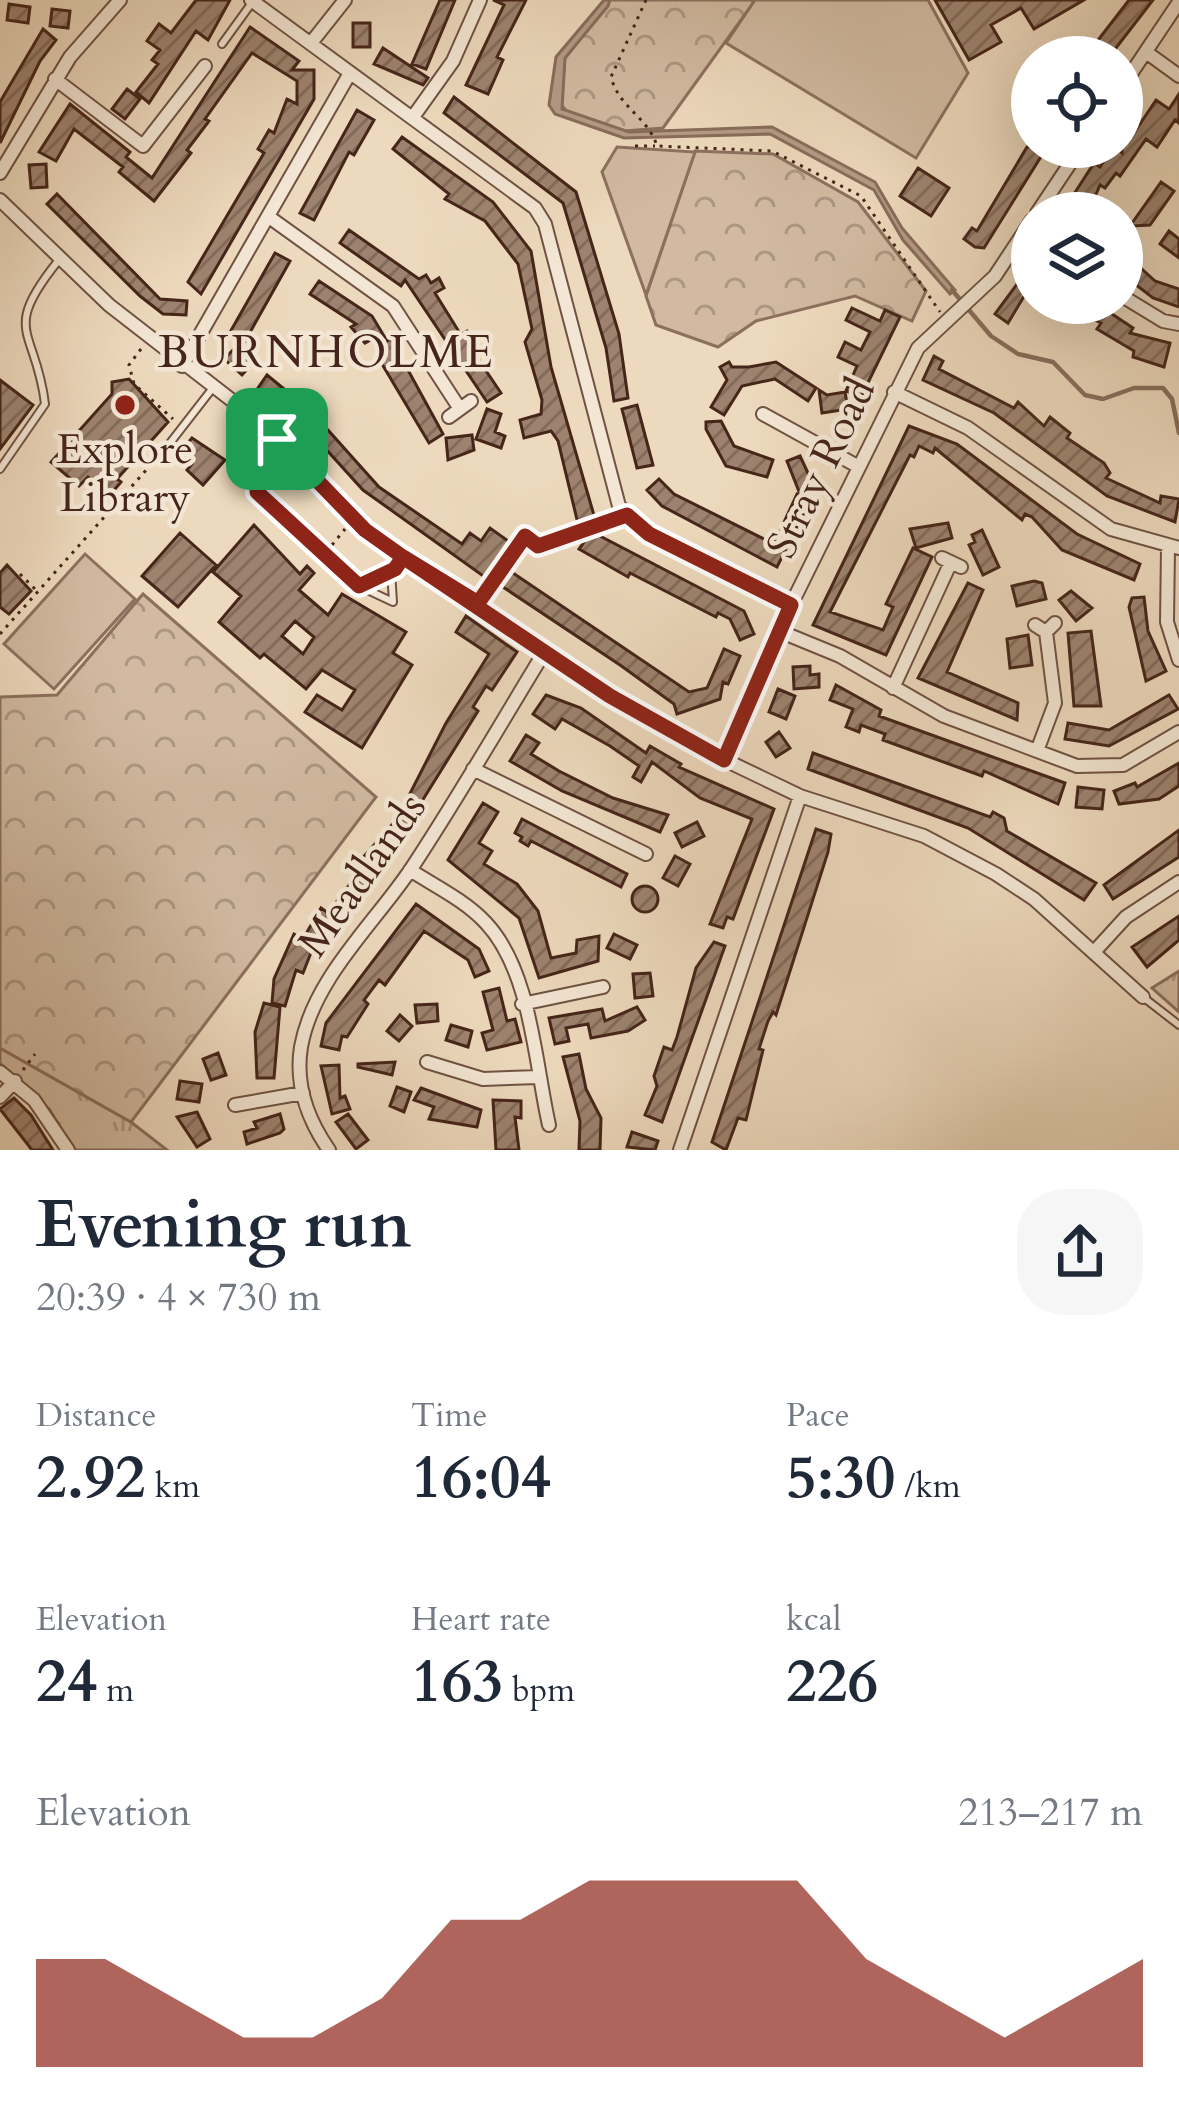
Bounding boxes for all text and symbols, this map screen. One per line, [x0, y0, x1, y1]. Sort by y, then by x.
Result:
map controls [1011, 36, 1143, 324]
button: locate [1011, 36, 1143, 168]
button: layers [1011, 192, 1143, 324]
district label: BURNHOLME [158, 322, 496, 383]
street label: Stray Road [753, 369, 889, 567]
pin [226, 388, 328, 490]
marker: Explore Library [112, 392, 138, 418]
icon: arrive [244, 406, 310, 472]
place label: Explore Library [57, 421, 193, 526]
street label: Meadlands [285, 782, 439, 968]
text: Evening run [36, 1181, 411, 1270]
button: share [1017, 1189, 1143, 1315]
text: 20:39 · 4 × 730 m [36, 1271, 321, 1324]
text: Distance [36, 1393, 157, 1438]
text: Time [411, 1393, 487, 1438]
text: Pace [786, 1393, 850, 1438]
text: 2.92 [36, 1438, 146, 1519]
text: 16:04 [411, 1438, 551, 1519]
text: 5:30 [786, 1438, 896, 1519]
text: km [146, 1464, 200, 1509]
text: /km [896, 1464, 961, 1509]
text: Elevation [36, 1597, 167, 1642]
text: Heart rate [411, 1597, 551, 1642]
text: kcal [786, 1597, 841, 1642]
text: 24 [36, 1642, 97, 1723]
text: 163 [411, 1642, 503, 1723]
text: 226 [786, 1642, 878, 1723]
text: m [97, 1668, 134, 1713]
text: bpm [503, 1668, 575, 1713]
text: Elevation [36, 1786, 191, 1839]
text: 213–217 m [958, 1786, 1143, 1839]

